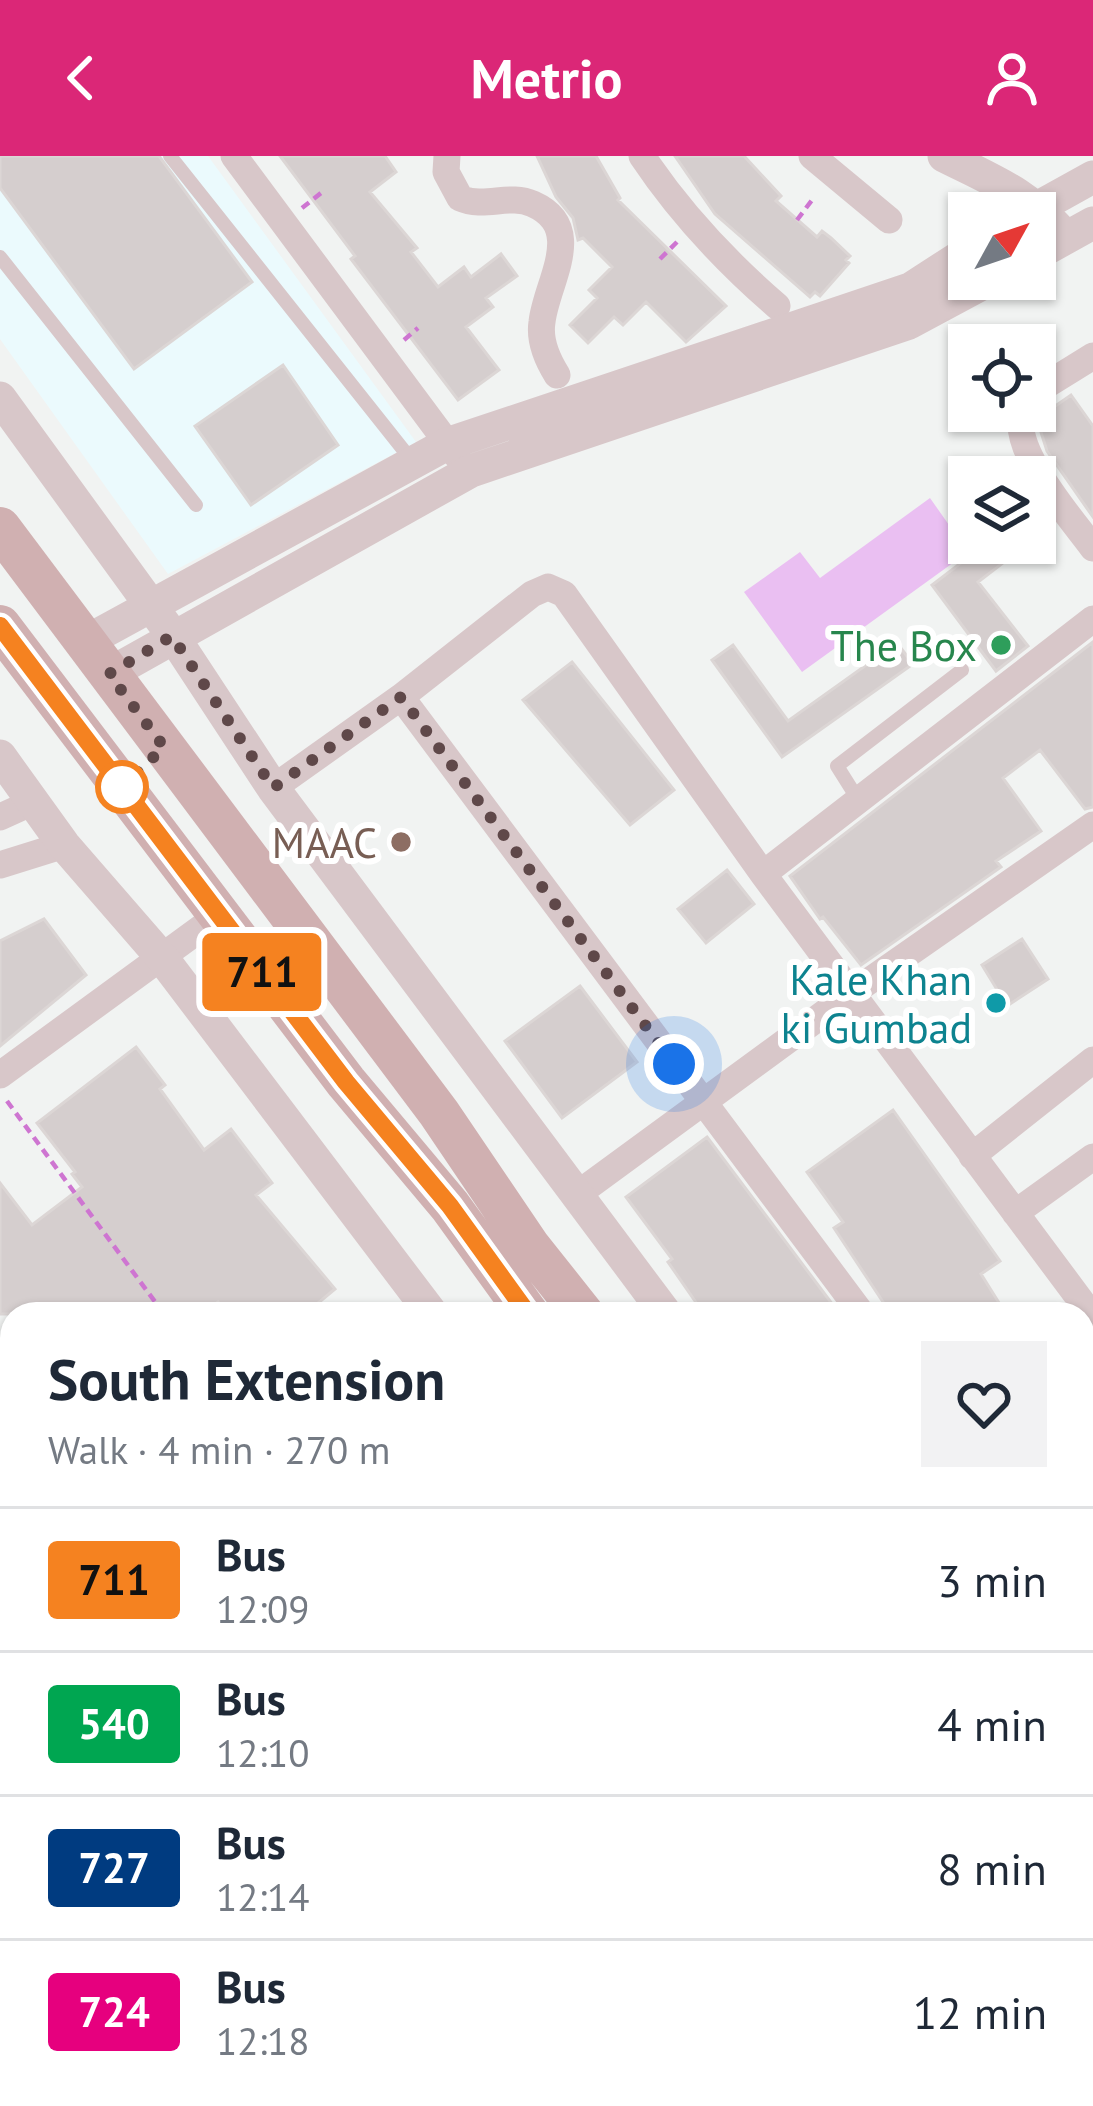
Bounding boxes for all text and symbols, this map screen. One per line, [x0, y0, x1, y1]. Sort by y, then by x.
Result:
text: Metrio [471, 43, 622, 113]
icon: back [48, 45, 114, 111]
icon: person [979, 45, 1045, 111]
north arrow [948, 192, 1056, 300]
map controls [948, 192, 1056, 564]
button: locate [948, 324, 1056, 432]
button: layers [948, 456, 1056, 564]
place label: The Box [831, 618, 977, 673]
marker: The Box [988, 632, 1014, 658]
unlabelled marker [97, 762, 147, 812]
place label: MAAC [272, 815, 377, 870]
marker: MAAC [388, 829, 414, 855]
line badge: 711 [193, 933, 331, 1011]
text: 711 [226, 944, 298, 999]
place label: Kale Khan ki Gumbad [781, 952, 972, 1055]
marker: Kale Khan ki Gumbad [983, 990, 1009, 1016]
your location [644, 1034, 704, 1094]
button: heart [921, 1341, 1047, 1467]
text: South Extension [48, 1342, 445, 1416]
text: Walk · 4 min · 270 m [48, 1424, 390, 1475]
text: Bus [216, 1525, 286, 1583]
text: 3 min [937, 1551, 1047, 1609]
text: 711 [78, 1552, 150, 1607]
text: 12:09 [216, 1583, 310, 1634]
text: Bus [216, 1669, 286, 1727]
text: 4 min [937, 1695, 1047, 1753]
text: 540 [78, 1696, 150, 1751]
text: 12:10 [216, 1727, 310, 1778]
text: Bus [216, 1813, 286, 1871]
text: 8 min [937, 1839, 1047, 1897]
text: 727 [78, 1840, 150, 1895]
text: 12:14 [216, 1871, 310, 1922]
text: Bus [216, 1957, 286, 2015]
text: 12 min [913, 1983, 1047, 2041]
text: 724 [78, 1984, 150, 2039]
text: 12:18 [216, 2015, 310, 2066]

